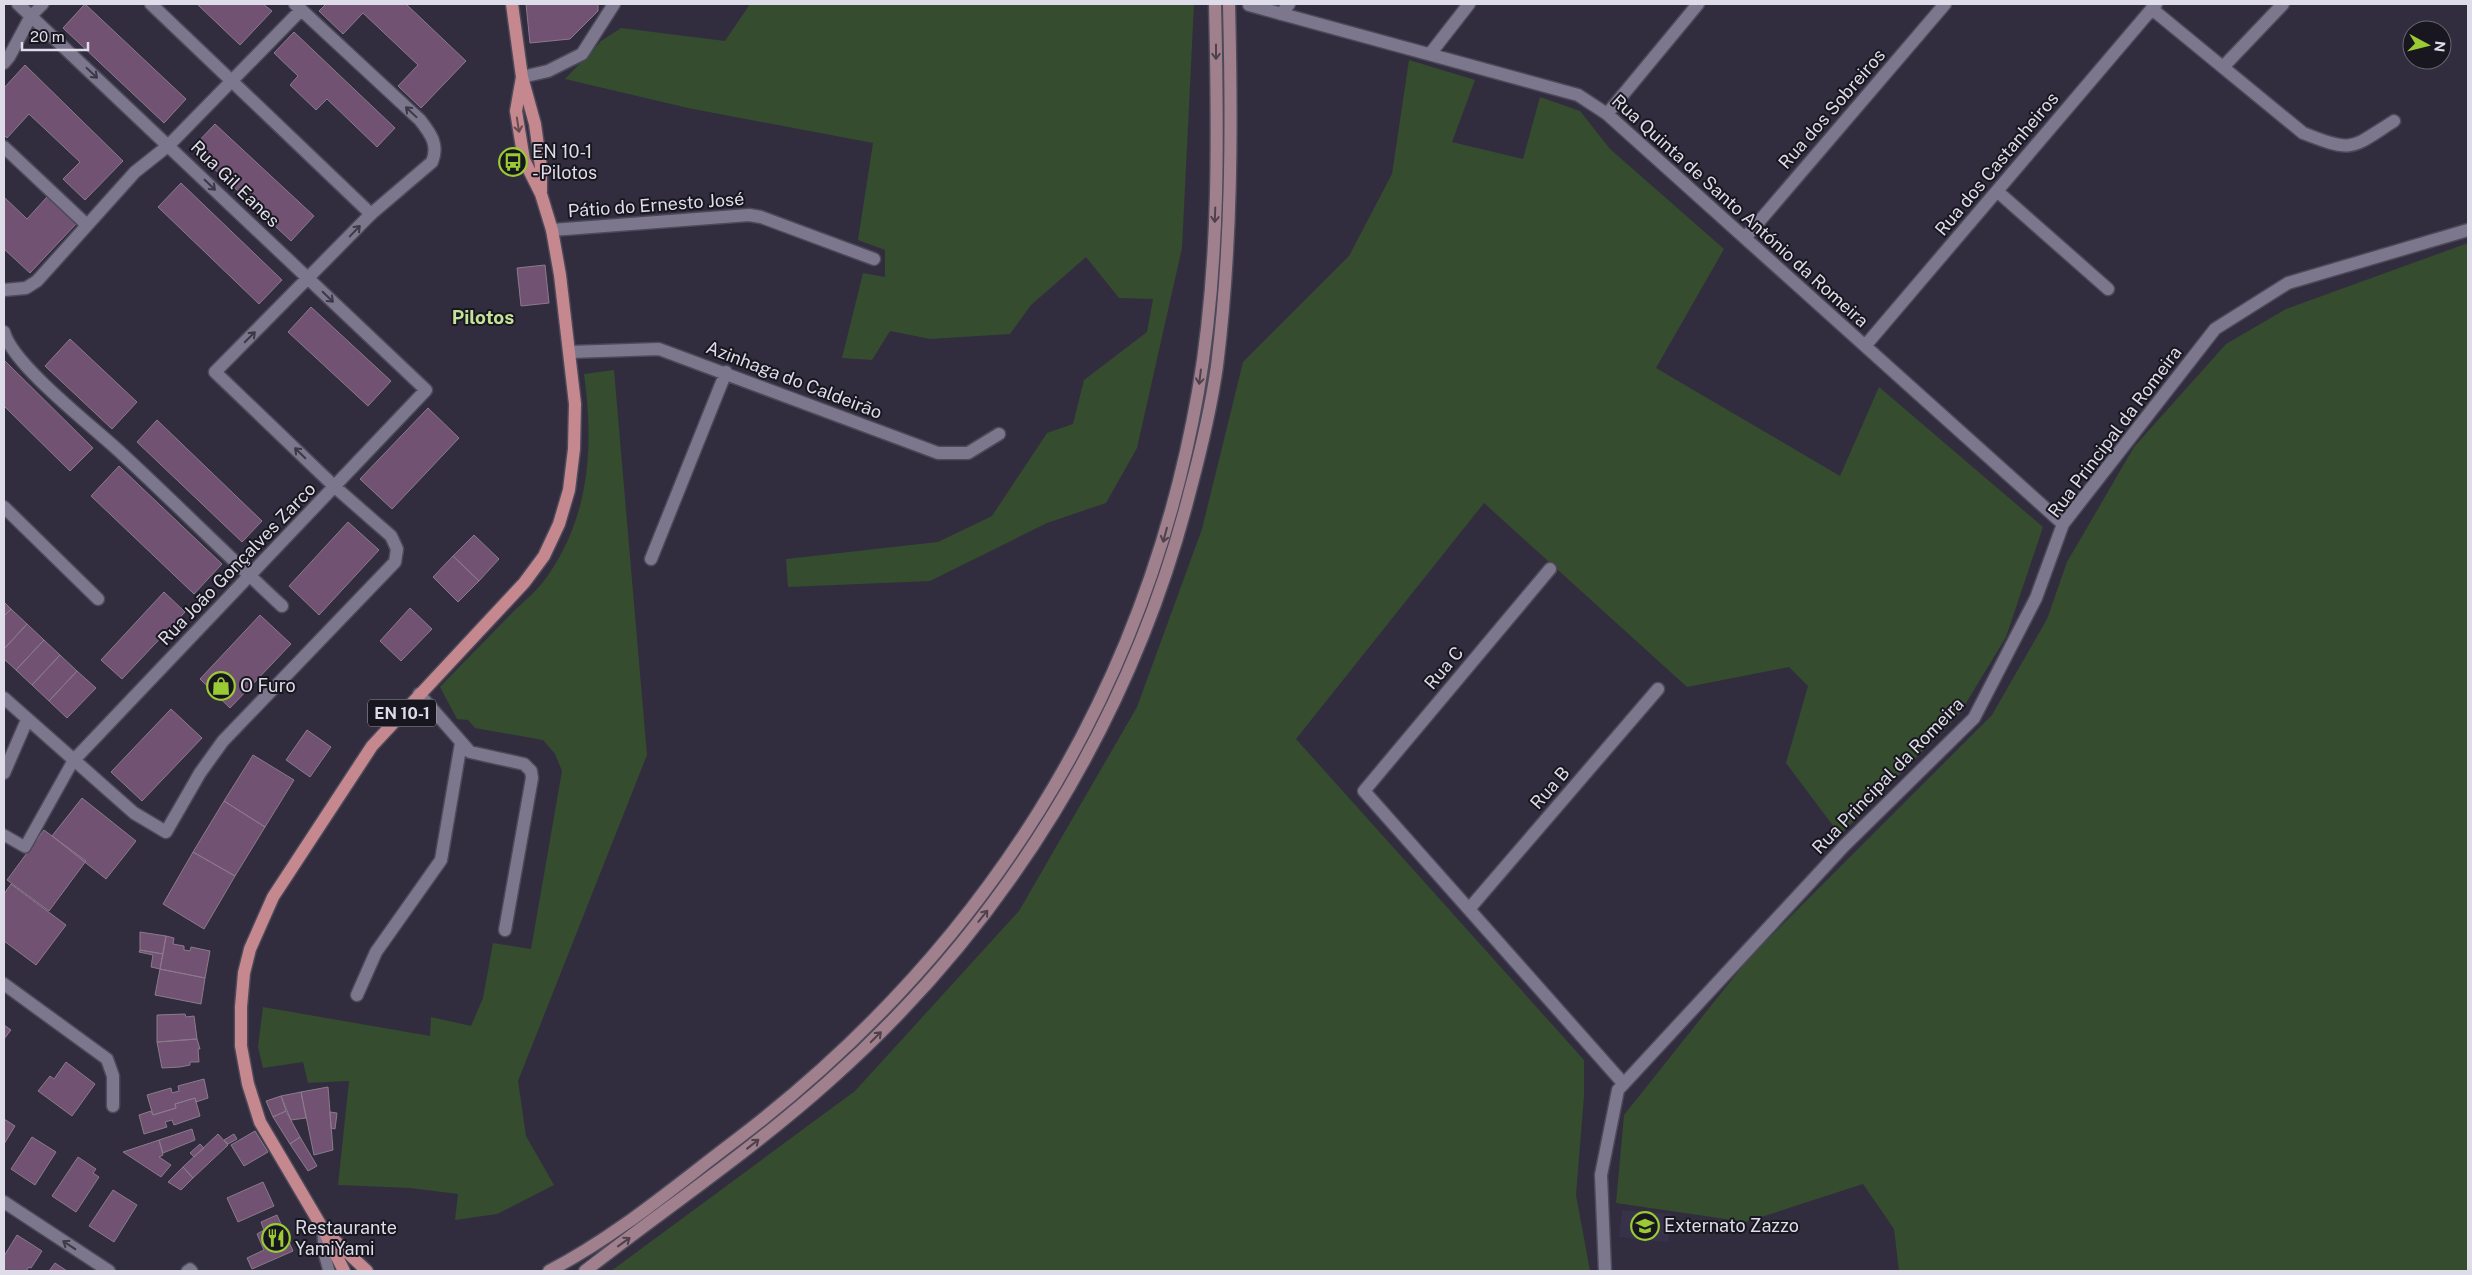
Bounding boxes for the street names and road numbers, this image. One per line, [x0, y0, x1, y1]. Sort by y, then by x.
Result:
street label: Rua dos Sobreiros [1774, 45, 1889, 173]
street label: Rua dos Castanheiros [1931, 88, 2063, 240]
street label: Rua Quinta de Santo António da Romeira [1608, 90, 1873, 331]
street label: Rua Gil Eanes [187, 136, 284, 231]
street label: Pátio do Ernesto José [567, 188, 745, 221]
street label: Azinhaga do Caldeirão [703, 336, 885, 423]
street label: Rua Principal da Romeira [2043, 342, 2186, 521]
street label: Rua João Gonçalves Zarco [154, 478, 320, 649]
street label: Rua C [1420, 642, 1467, 693]
street label: Rua Principal da Romeira [1808, 693, 1968, 858]
road number: EN 10-1 [368, 700, 436, 726]
street label: Rua B [1526, 762, 1574, 813]

